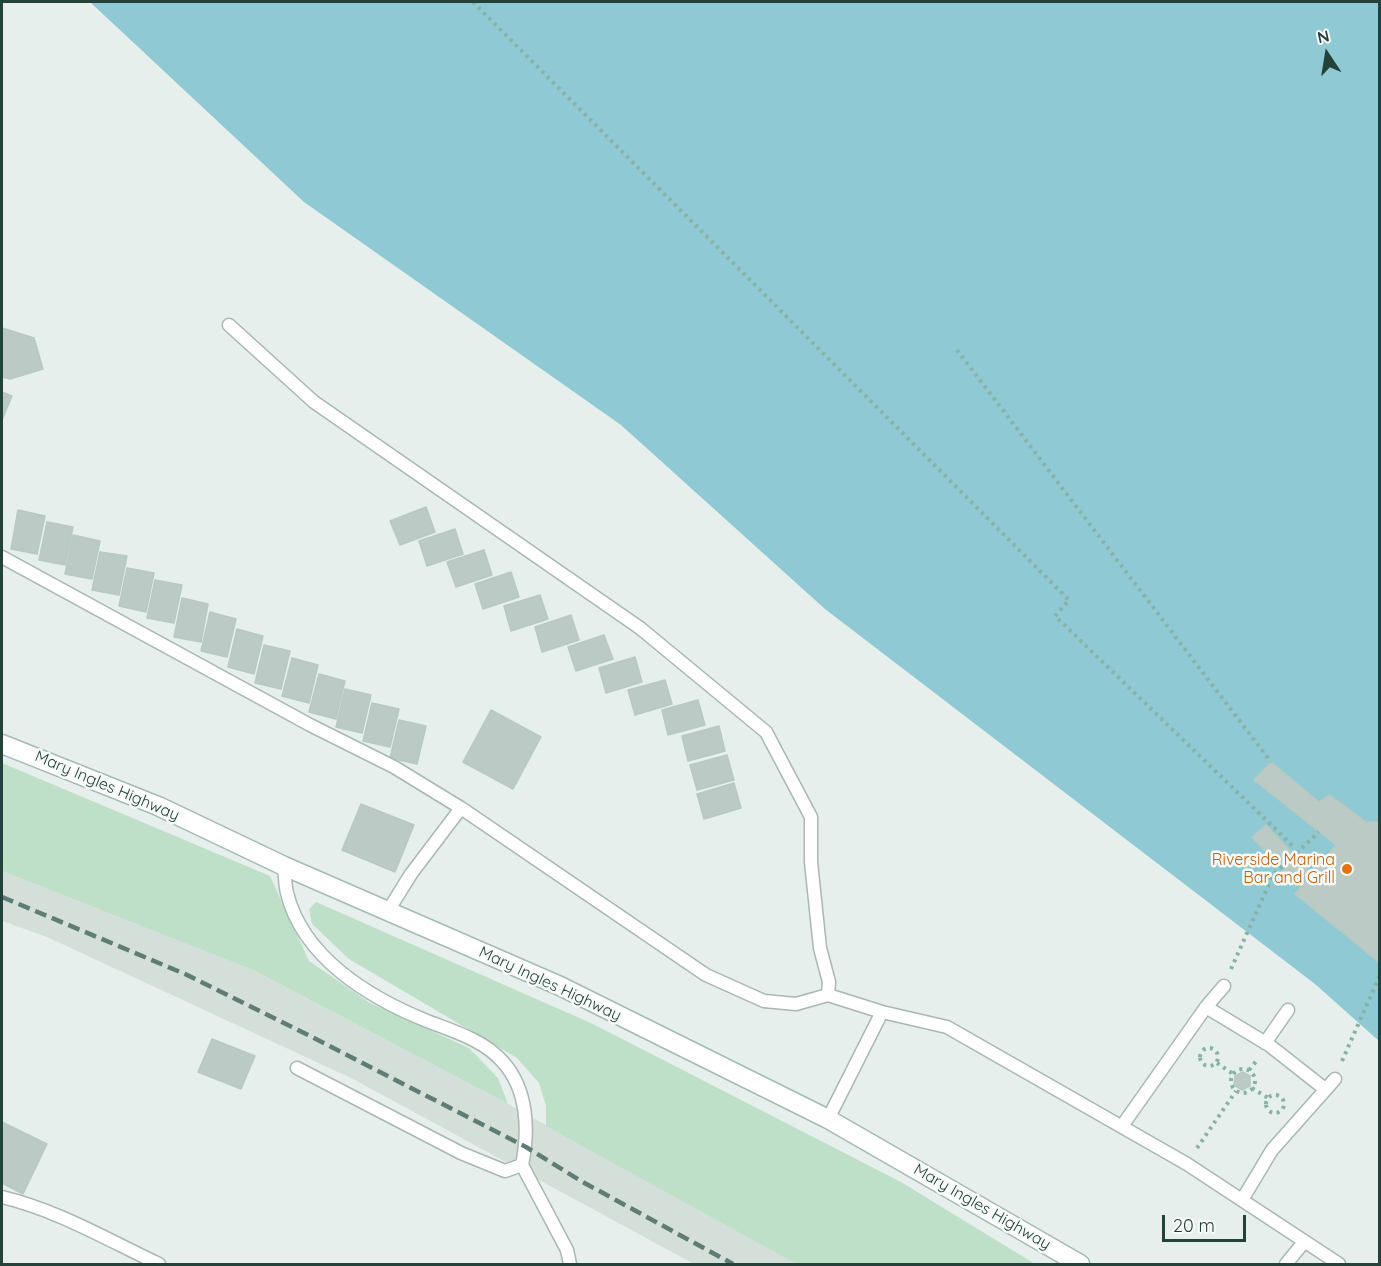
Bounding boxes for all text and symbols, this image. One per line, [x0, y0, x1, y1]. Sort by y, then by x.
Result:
north arrow [1297, 24, 1357, 84]
text: N [1315, 25, 1331, 47]
street label: Mary Ingles Highway [32, 747, 182, 825]
place label: Riverside Marina Bar and Grill [1212, 850, 1335, 888]
marker: Riverside Marina Bar and Grill [1340, 862, 1354, 876]
street label: Mary Ingles Highway [476, 943, 624, 1025]
street label: Mary Ingles Highway [910, 1160, 1054, 1254]
scale bar [1165, 1203, 1249, 1241]
text: 20 m [1173, 1214, 1215, 1237]

